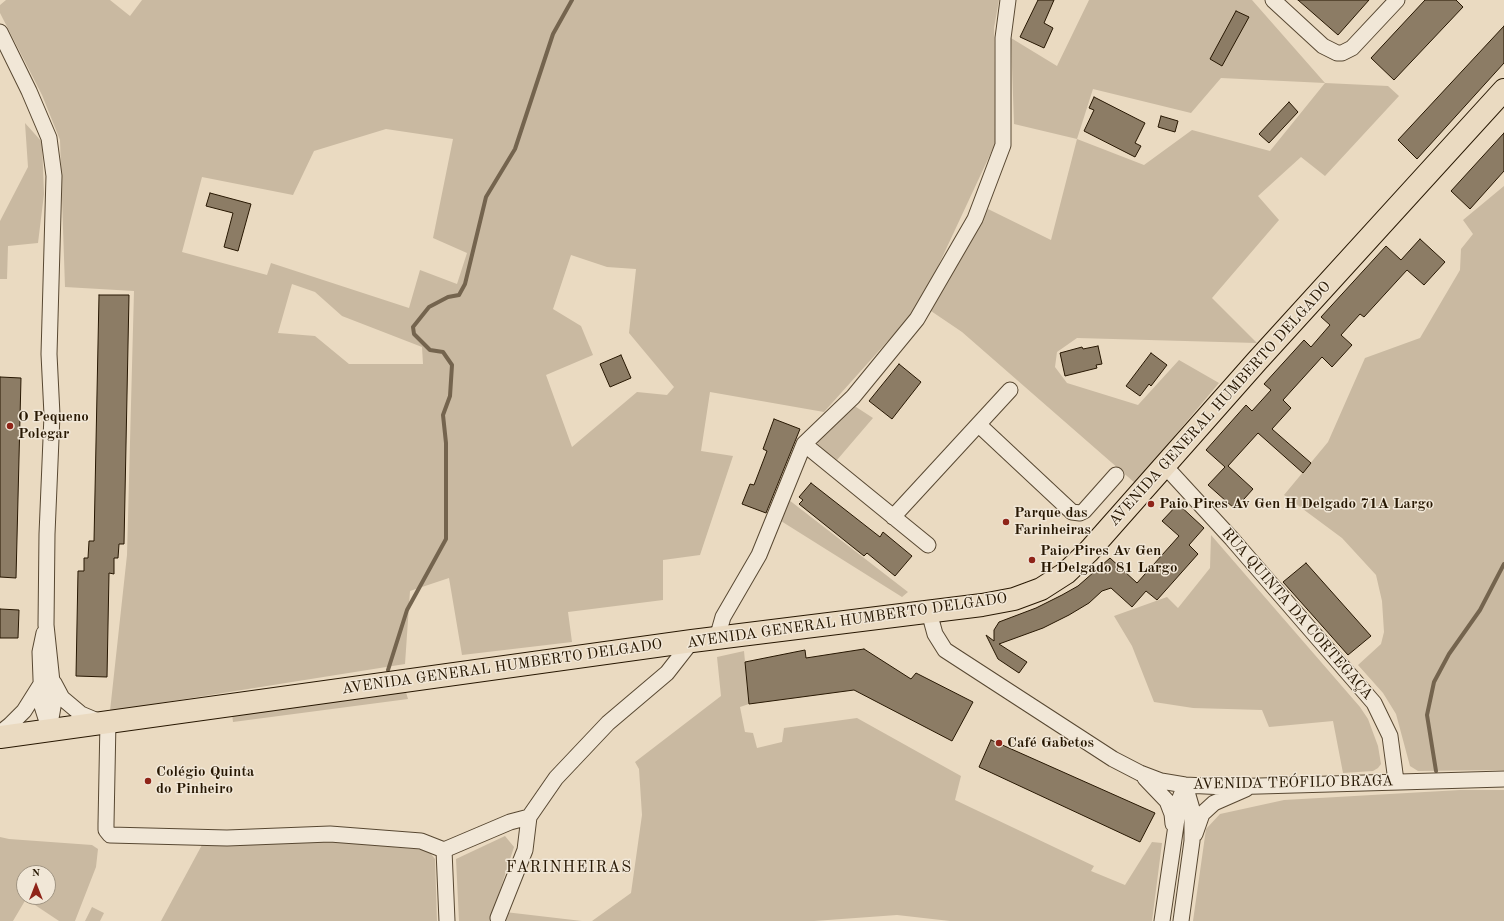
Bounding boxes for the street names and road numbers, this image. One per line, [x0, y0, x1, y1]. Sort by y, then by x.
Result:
street label: AVENIDA GENERAL HUMBERTO DELGADO [1105, 278, 1335, 530]
street label: RUA QUINTA DA CORTEGAÇA [1218, 525, 1376, 703]
street label: AVENIDA GENERAL HUMBERTO DELGADO [686, 590, 1008, 652]
street label: AVENIDA GENERAL HUMBERTO DELGADO [341, 636, 663, 698]
street label: AVENIDA TEÓFILO BRAGA [1192, 772, 1394, 794]

